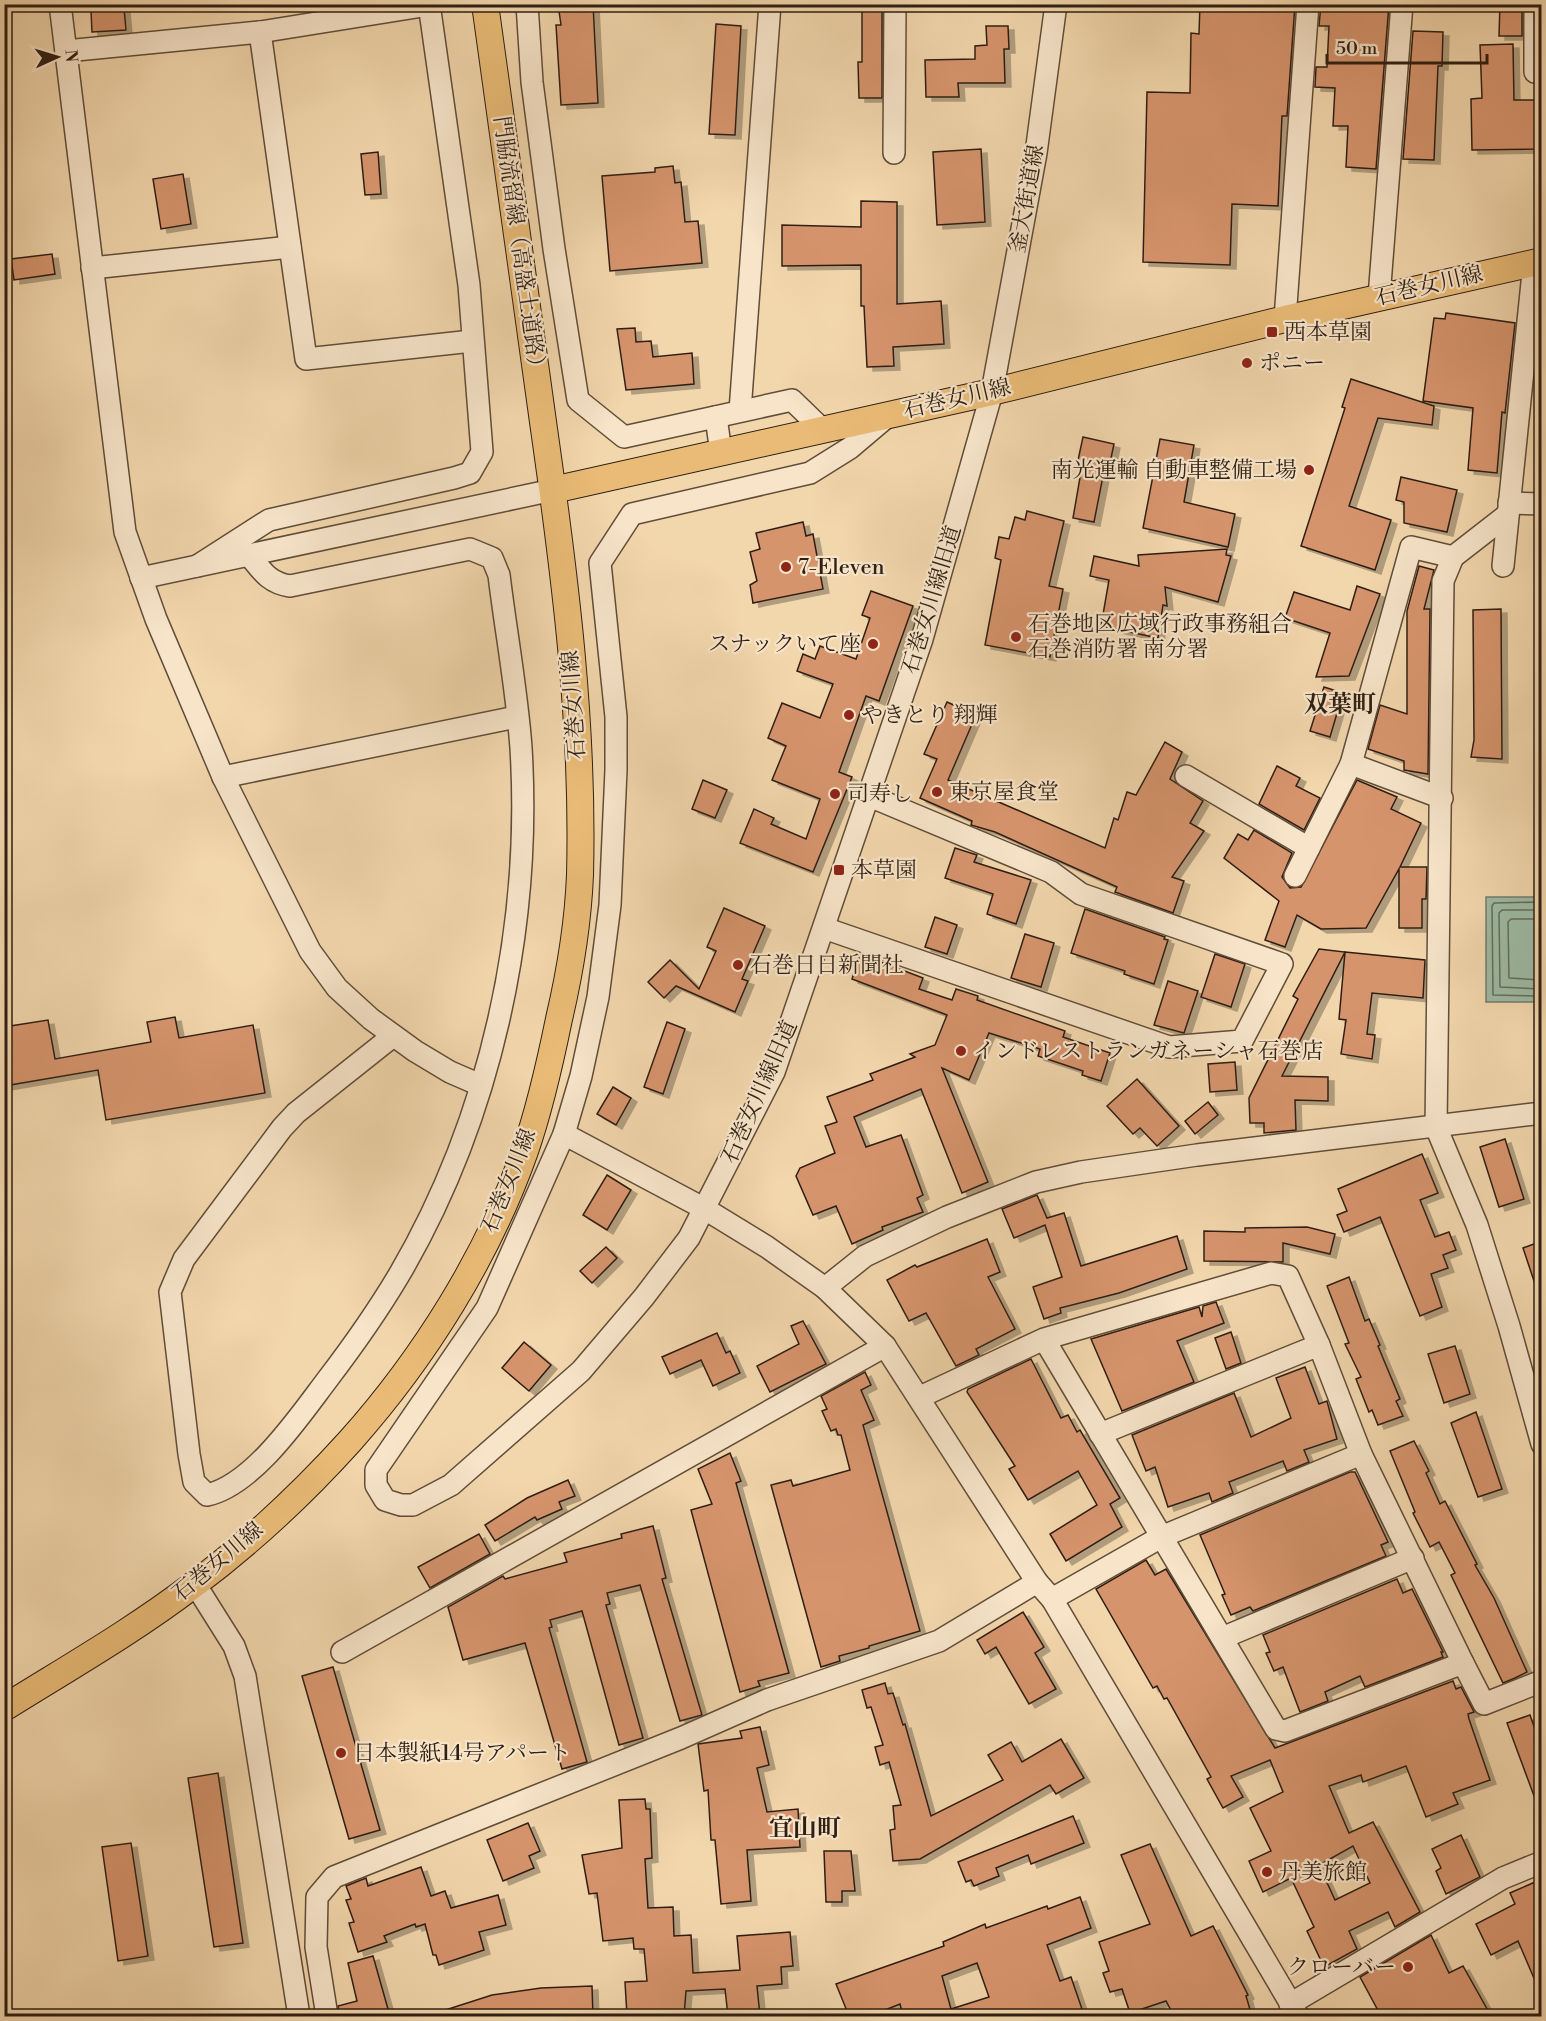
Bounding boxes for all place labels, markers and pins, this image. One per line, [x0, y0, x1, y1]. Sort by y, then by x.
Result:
place label: 西本草園 [1284, 319, 1372, 346]
marker: 西本草園 [1265, 325, 1279, 339]
place label: ポニー [1259, 350, 1325, 377]
marker: ポニー [1240, 356, 1254, 370]
place label: 南光運輸 自動車整備工場 [1050, 457, 1297, 484]
marker: 南光運輸 自動車整備工場 [1302, 463, 1316, 477]
place label: 7-Eleven [798, 554, 885, 581]
marker: 7-Eleven [779, 560, 793, 574]
place label: 石巻地区広域行政事務組合 石巻消防署 南分署 [1028, 611, 1292, 663]
marker: 石巻地区広域行政事務組合 石巻消防署 南分署 [1009, 630, 1023, 644]
place label: スナックいて座 [708, 631, 861, 658]
marker: スナックいて座 [866, 637, 880, 651]
place label: やきとり 翔輝 [861, 702, 998, 729]
marker: やきとり 翔輝 [842, 708, 856, 722]
place label: 東京屋食堂 [949, 779, 1059, 806]
place label: 司寿し [847, 781, 913, 808]
marker: 東京屋食堂 [930, 785, 944, 799]
marker: 司寿し [828, 787, 842, 801]
place label: 本草園 [851, 857, 917, 884]
marker: 本草園 [832, 863, 846, 877]
place label: 石巻日日新聞社 [750, 952, 904, 979]
marker: 石巻日日新聞社 [731, 958, 745, 972]
place label: インドレストランガネーシャ石巻店 [973, 1038, 1323, 1065]
marker: インドレストランガネーシャ石巻店 [954, 1044, 968, 1058]
place label: 日本製紙14号アパート [353, 1740, 571, 1767]
marker: 日本製紙14号アパート [334, 1746, 348, 1760]
place label: 丹美旅館 [1279, 1859, 1367, 1886]
marker: 丹美旅館 [1260, 1865, 1274, 1879]
place label: クローバー [1287, 1954, 1396, 1981]
marker: クローバー [1401, 1960, 1415, 1974]

